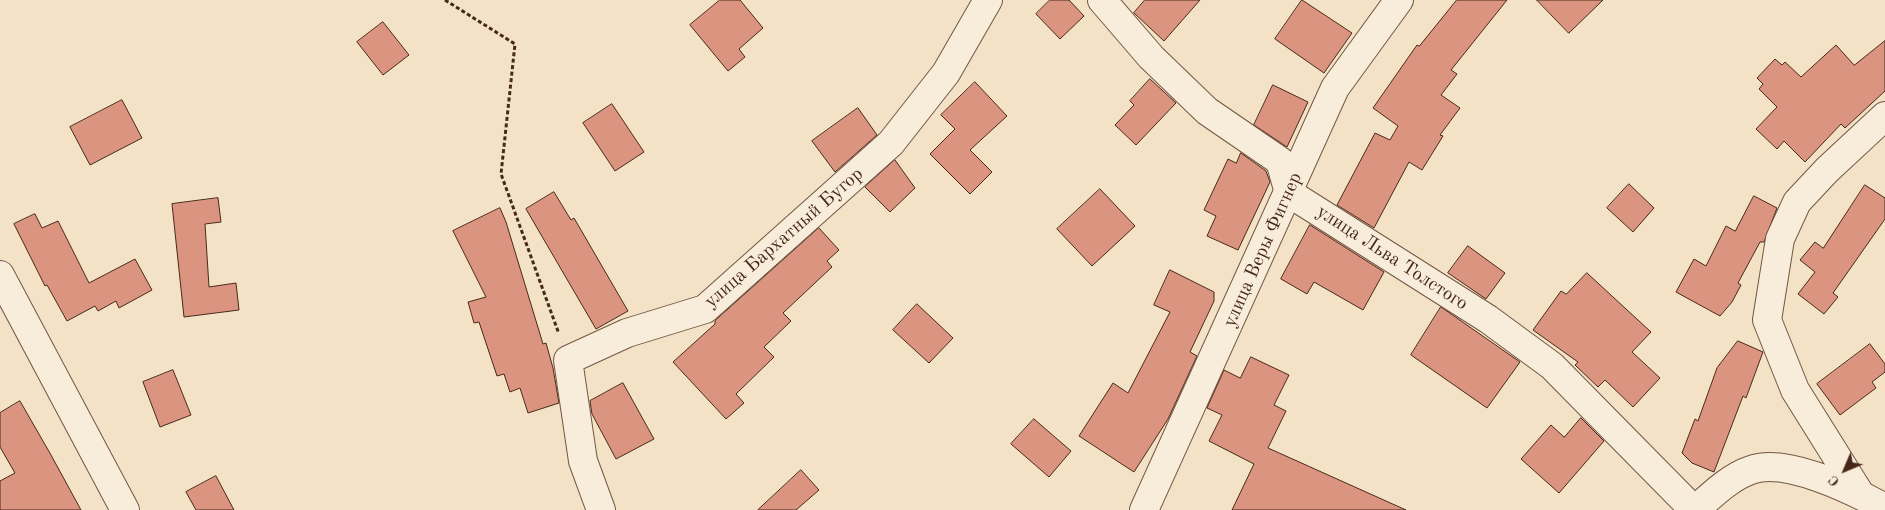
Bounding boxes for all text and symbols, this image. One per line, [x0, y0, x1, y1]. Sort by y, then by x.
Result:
street label: улица Бархатный Бугор [700, 163, 868, 313]
street label: улица Веры Фигнер [1219, 169, 1307, 331]
street label: улица Льва Толстого [1312, 200, 1472, 316]
north arrow [1820, 445, 1870, 495]
text: С [1826, 472, 1843, 489]

